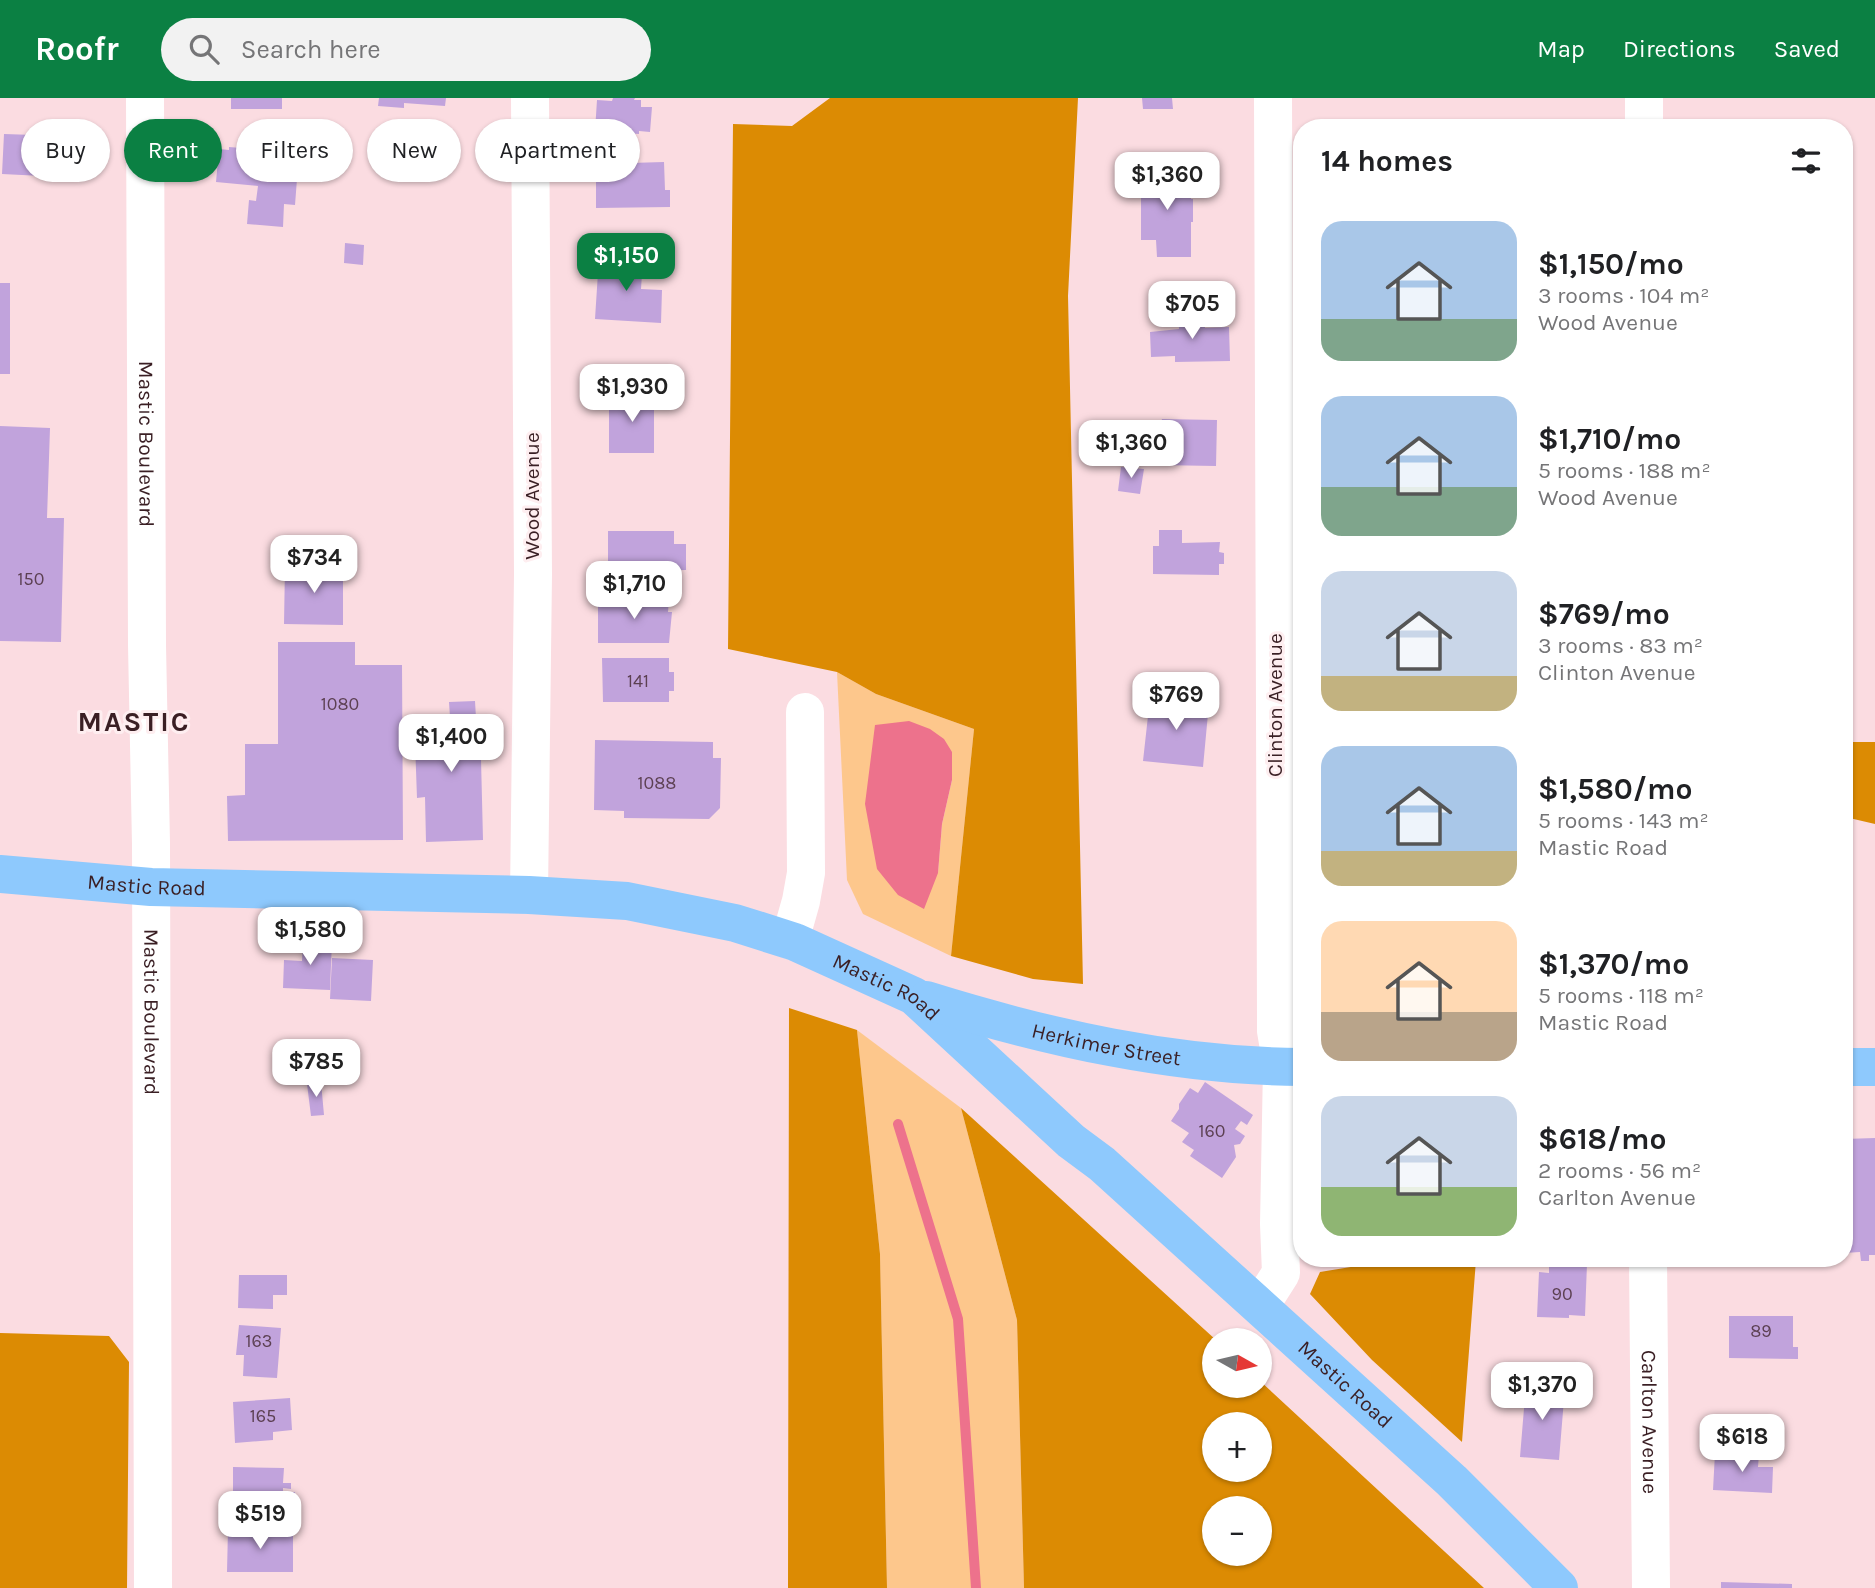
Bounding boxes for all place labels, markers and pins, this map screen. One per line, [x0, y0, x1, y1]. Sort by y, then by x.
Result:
pin: $1,360 [1110, 152, 1224, 212]
pin: $1,150 [569, 234, 683, 293]
pin: $705 [1151, 282, 1233, 341]
pin: $1,930 [575, 364, 689, 424]
pin: $1,360 [1074, 420, 1188, 480]
pin: $734 [273, 536, 355, 595]
pin: $1,710 [577, 561, 691, 621]
pin: $769 [1135, 672, 1217, 732]
pin: $1,400 [394, 714, 508, 774]
pin: $1,580 [253, 908, 367, 967]
pin: $785 [275, 1040, 357, 1099]
pin: $1,370 [1485, 1362, 1599, 1422]
pin: $618 [1701, 1414, 1783, 1474]
pin: $519 [219, 1492, 301, 1551]

